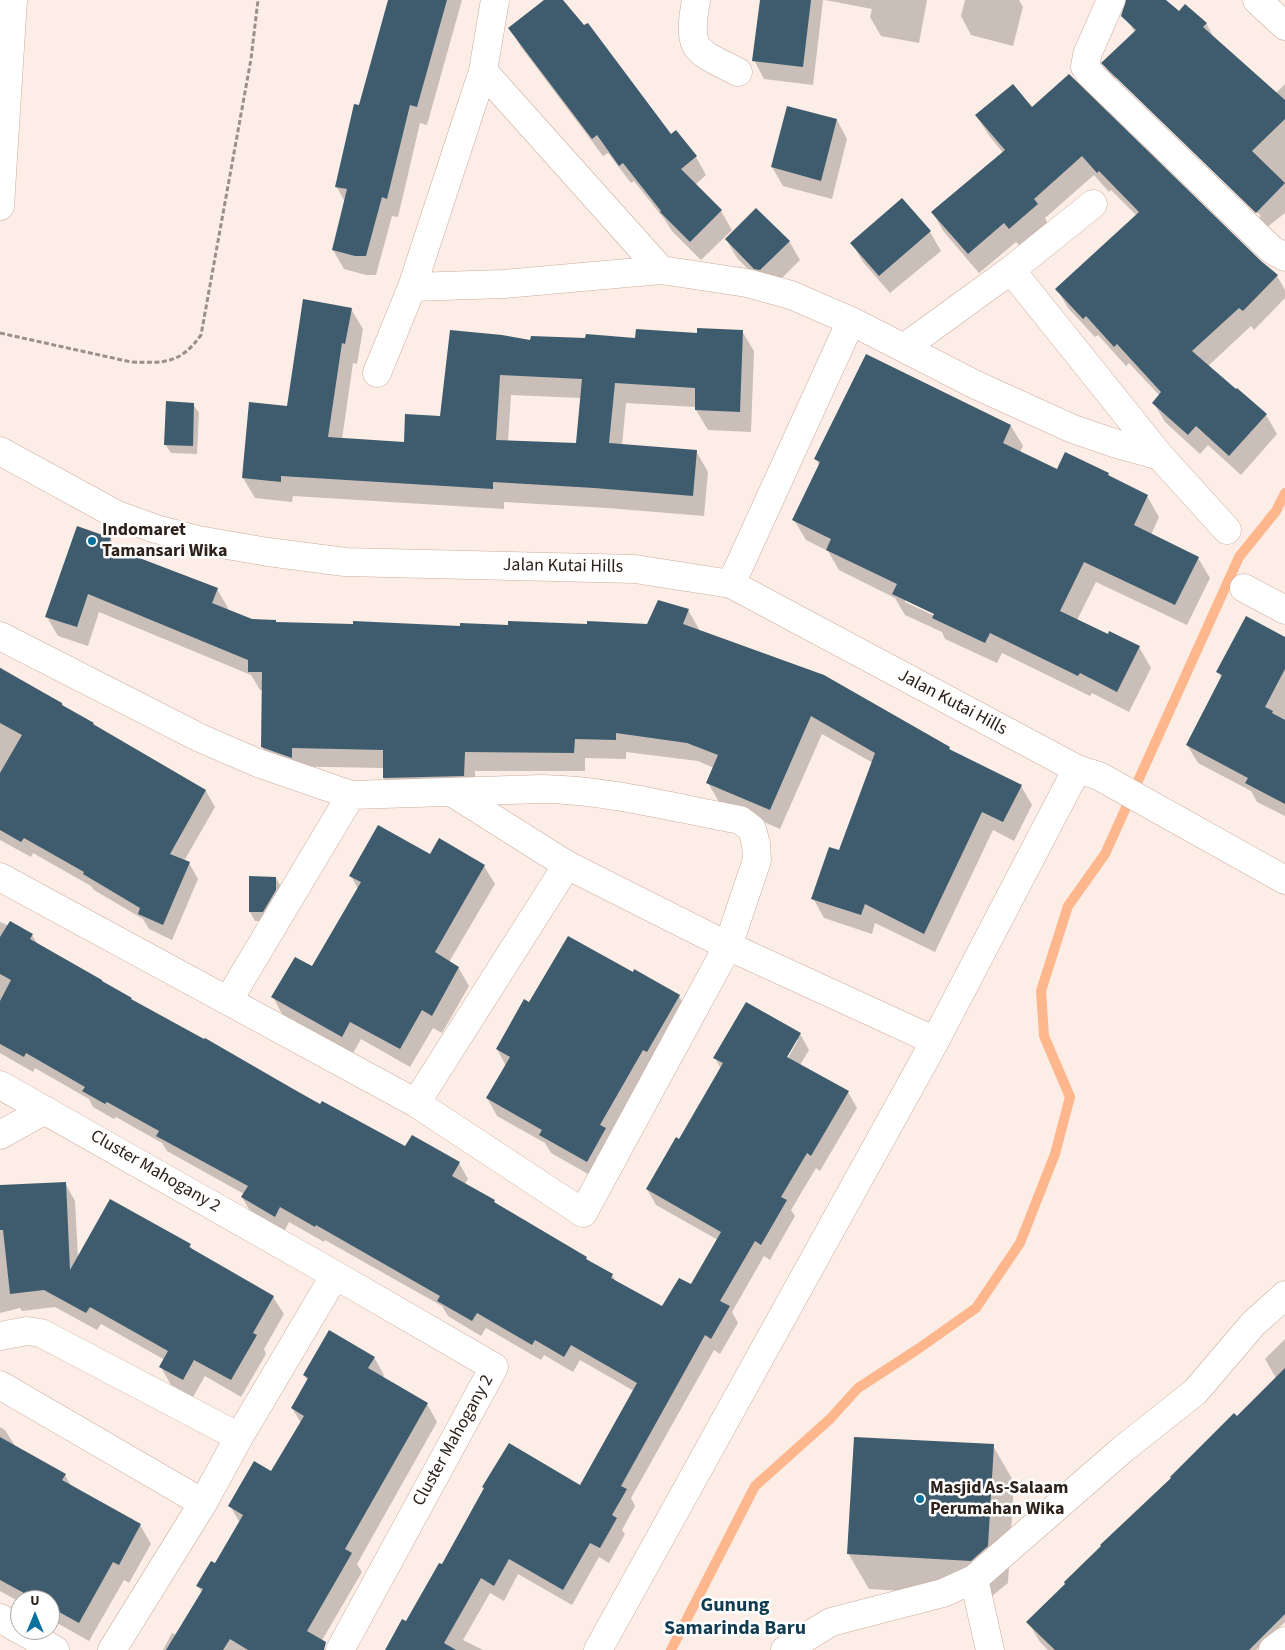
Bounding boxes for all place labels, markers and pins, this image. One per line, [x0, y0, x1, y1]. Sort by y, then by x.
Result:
place label: Indomaret Tamansari Wika [102, 520, 228, 562]
marker: Indomaret Tamansari Wika [86, 535, 98, 547]
place label: Masjid As-Salaam Perumahan Wika [930, 1478, 1068, 1520]
marker: Masjid As-Salaam Perumahan Wika [914, 1493, 926, 1505]

